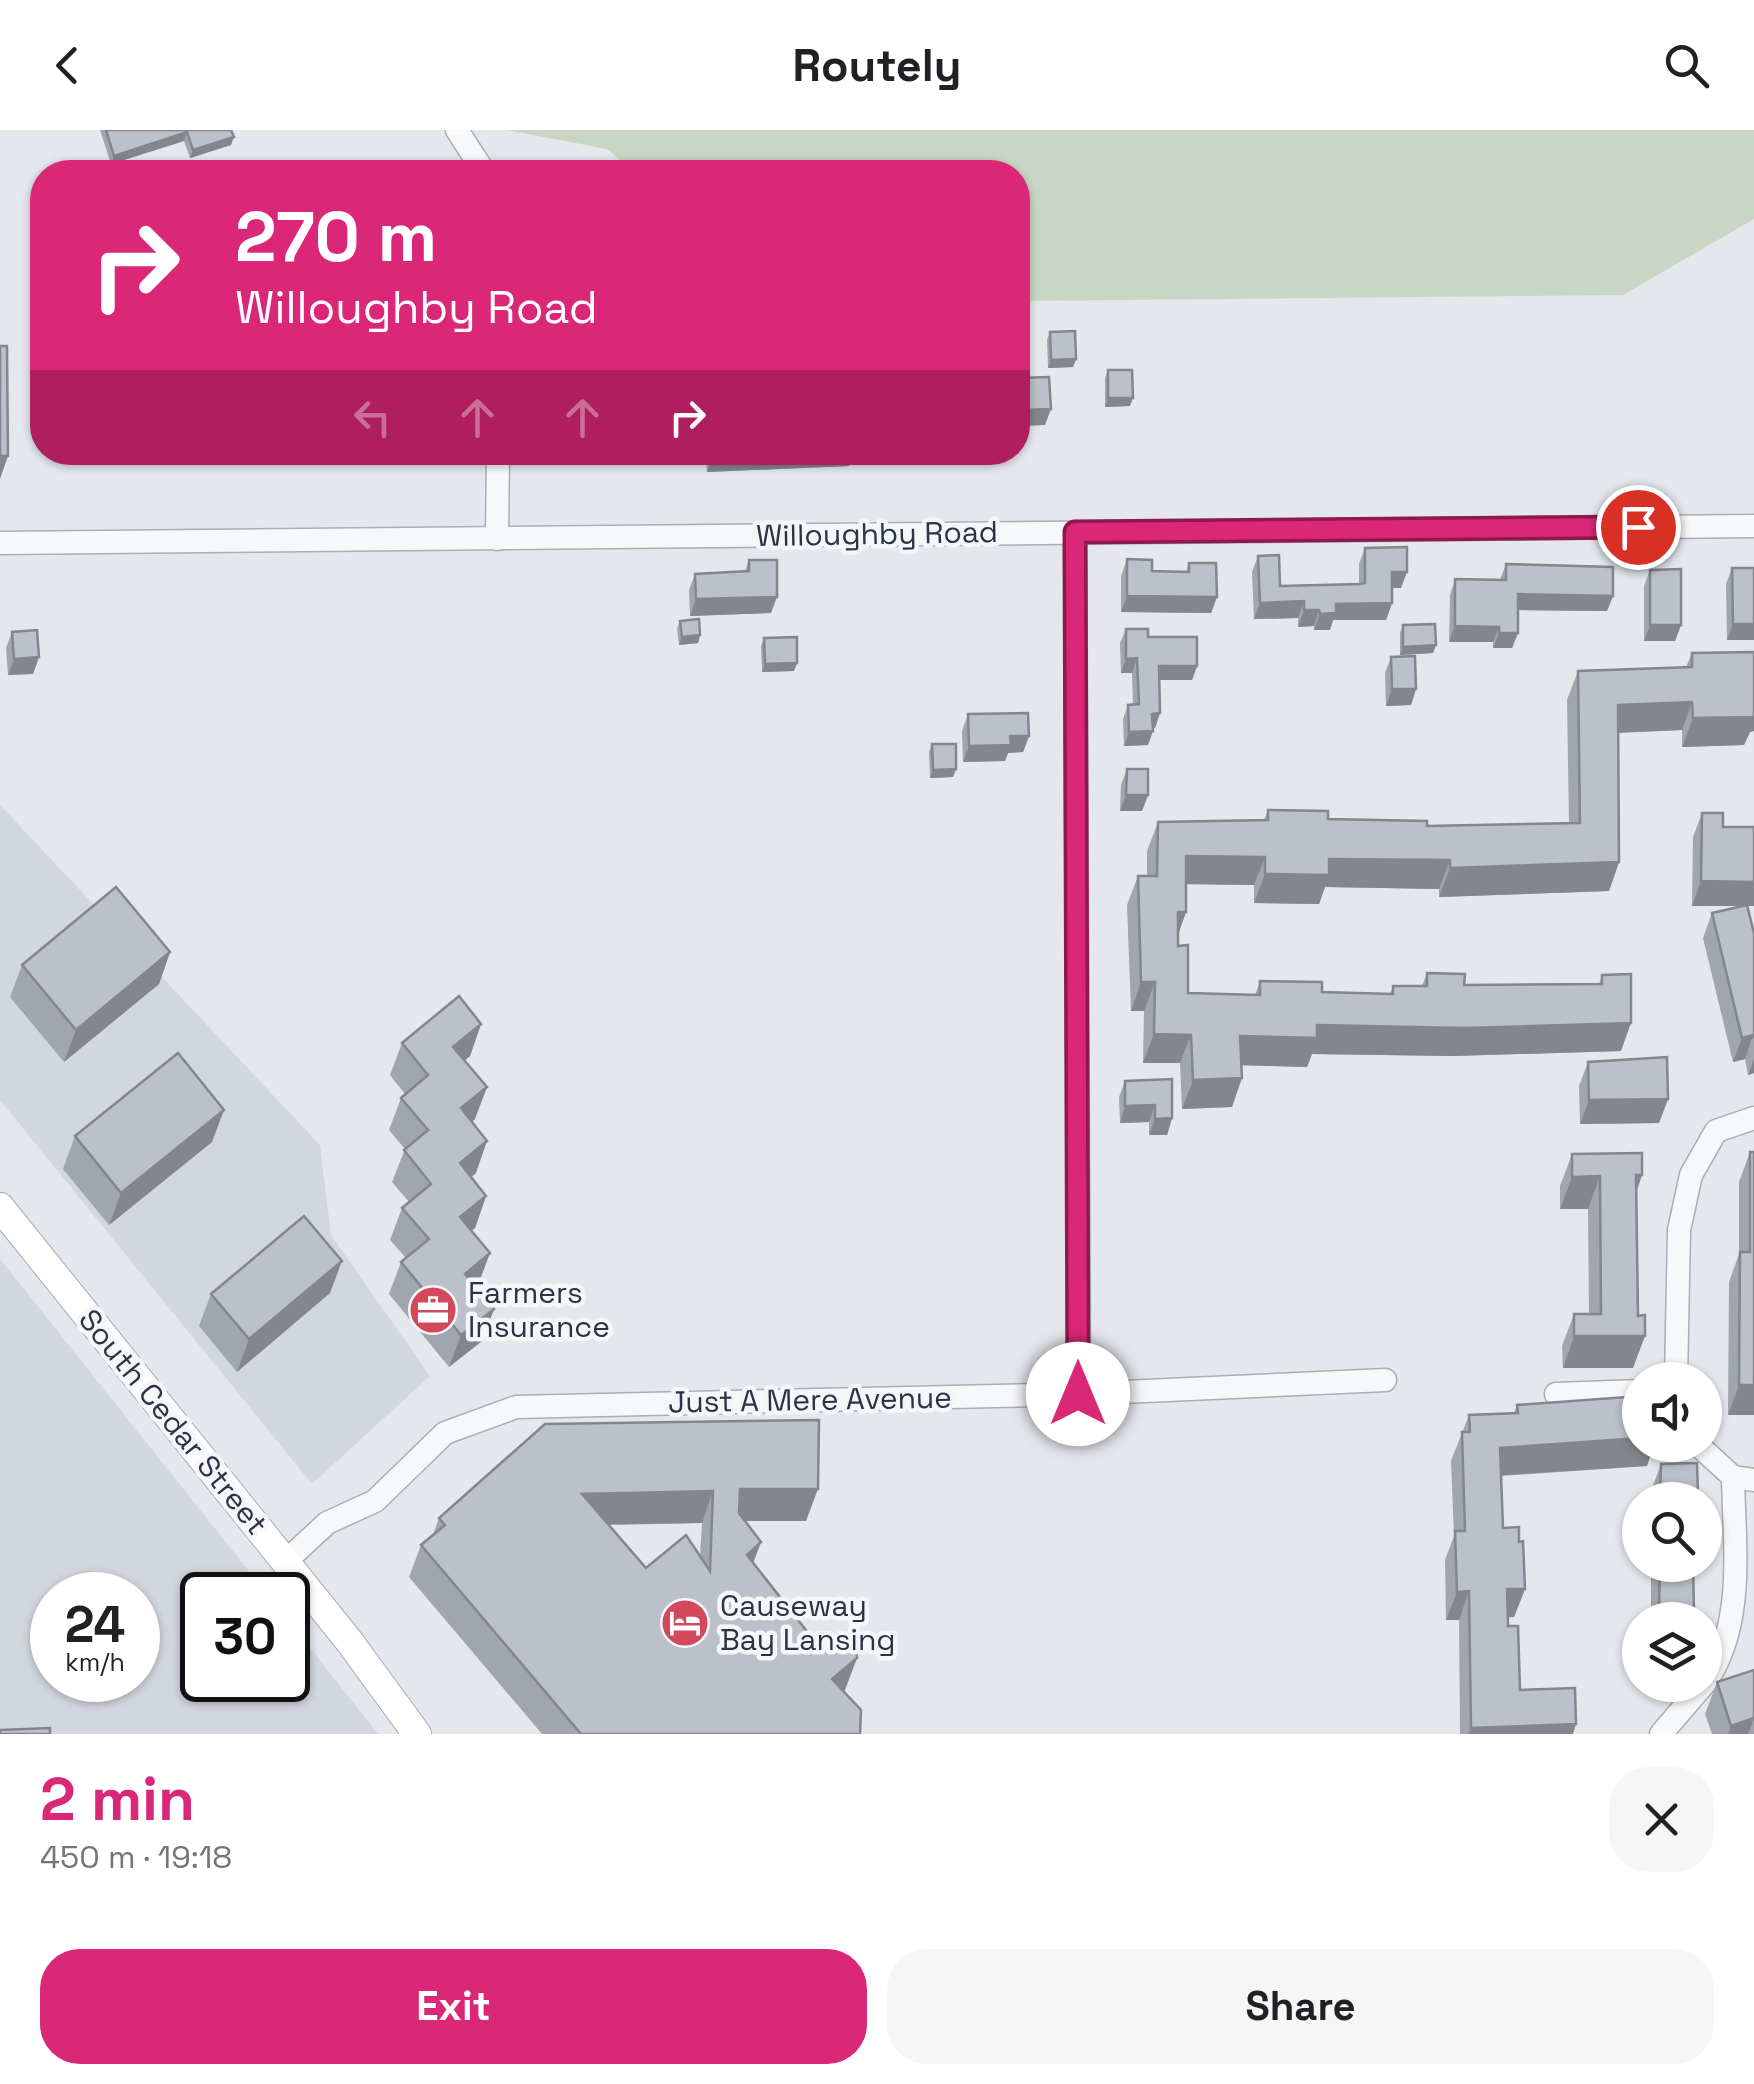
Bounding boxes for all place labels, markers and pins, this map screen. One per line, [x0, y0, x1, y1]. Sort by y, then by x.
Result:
pin [1596, 485, 1681, 570]
place label: Farmers Insurance [468, 1273, 610, 1346]
office icon: Farmers Insurance [407, 1284, 459, 1336]
place label: Causeway Bay Lansing [720, 1586, 896, 1659]
hotel icon: Causeway Bay Lansing [659, 1597, 711, 1649]

